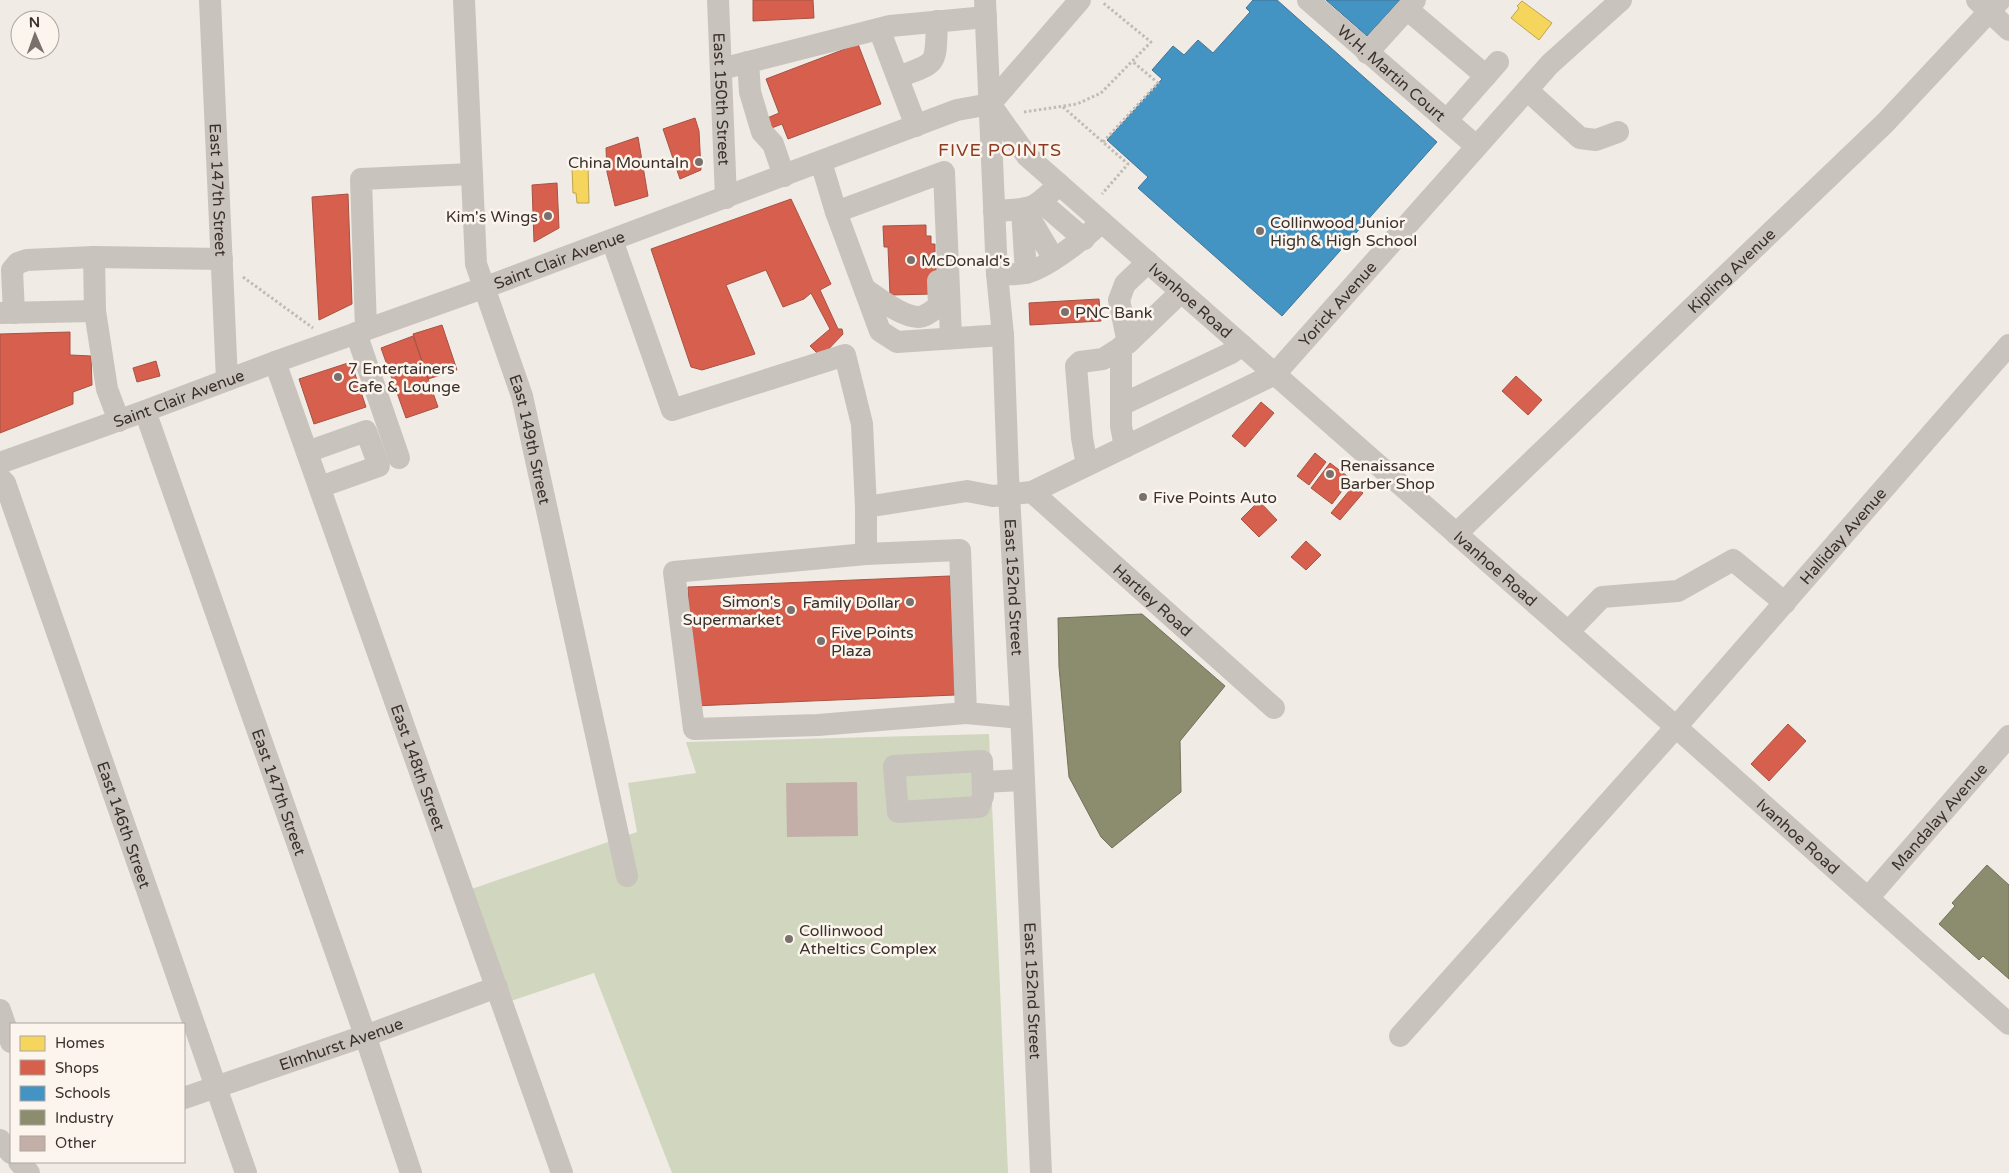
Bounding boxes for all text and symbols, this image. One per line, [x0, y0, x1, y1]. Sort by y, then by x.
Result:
north arrow [10, 10, 60, 60]
text: N [29, 14, 40, 31]
street label: W.H. Martin Court [1333, 21, 1449, 126]
street label: East 150th Street [708, 32, 734, 166]
street label: East 147th Street [205, 123, 230, 257]
district label: FIVE POINTS [938, 139, 1062, 161]
place label: China MountaIn [568, 153, 689, 173]
marker: China MountaIn [693, 156, 705, 168]
place label: Kim's Wings [446, 207, 538, 227]
marker: Kim's Wings [542, 210, 554, 222]
place label: Collinwood Junior High & High School [1270, 213, 1417, 251]
street label: Kipling Avenue [1684, 224, 1780, 318]
marker: Collinwood Junior High & High School [1254, 225, 1266, 237]
street label: Saint Clair Avenue [491, 227, 628, 294]
place label: McDonald's [921, 251, 1010, 271]
marker: McDonald's [905, 254, 917, 266]
street label: Yorick Avenue [1295, 257, 1381, 351]
street label: Ivanhoe Road [1144, 259, 1236, 343]
place label: PNC Bank [1075, 303, 1153, 323]
marker: PNC Bank [1059, 306, 1071, 318]
place label: 7 Entertainers Cafe & Lounge [348, 359, 460, 397]
street label: Saint Clair Avenue [111, 365, 247, 433]
marker: 7 Entertainers Cafe & Lounge [332, 371, 344, 383]
street label: East 149th Street [504, 372, 554, 506]
place label: Renaissance Barber Shop [1340, 456, 1435, 494]
marker: Renaissance Barber Shop [1324, 468, 1336, 480]
street label: Halliday Avenue [1796, 484, 1891, 589]
place label: Five Points Auto [1153, 488, 1277, 508]
marker: Five Points Auto [1137, 491, 1149, 503]
street label: East 152nd Street [999, 518, 1027, 656]
street label: Ivanhoe Road [1449, 527, 1541, 611]
street label: Hartley Road [1108, 560, 1196, 641]
place label: Simon's Supermarket [683, 592, 781, 630]
place label: Family Dollar [803, 593, 901, 613]
marker: Family Dollar [904, 596, 916, 608]
marker: Simon's Supermarket [785, 604, 797, 616]
place label: Five Points Plaza [831, 623, 914, 661]
marker: Five Points Plaza [815, 635, 827, 647]
street label: East 148th Street [386, 702, 449, 834]
street label: East 147th Street [247, 726, 310, 858]
street label: East 146th Street [92, 759, 155, 891]
street label: Mandalay Avenue [1887, 759, 1992, 875]
street label: Ivanhoe Road [1752, 794, 1843, 879]
place label: Collinwood Atheltics Complex [799, 921, 937, 959]
street label: East 152nd Street [1019, 922, 1045, 1060]
marker: Collinwood Atheltics Complex [783, 933, 795, 945]
street label: Elmhurst Avenue [277, 1014, 406, 1076]
legend [10, 1023, 185, 1163]
text: Homes [55, 1034, 105, 1052]
text: Shops [55, 1059, 99, 1077]
text: Schools [55, 1084, 111, 1102]
text: Industry [55, 1109, 114, 1127]
text: Other [55, 1134, 97, 1152]

